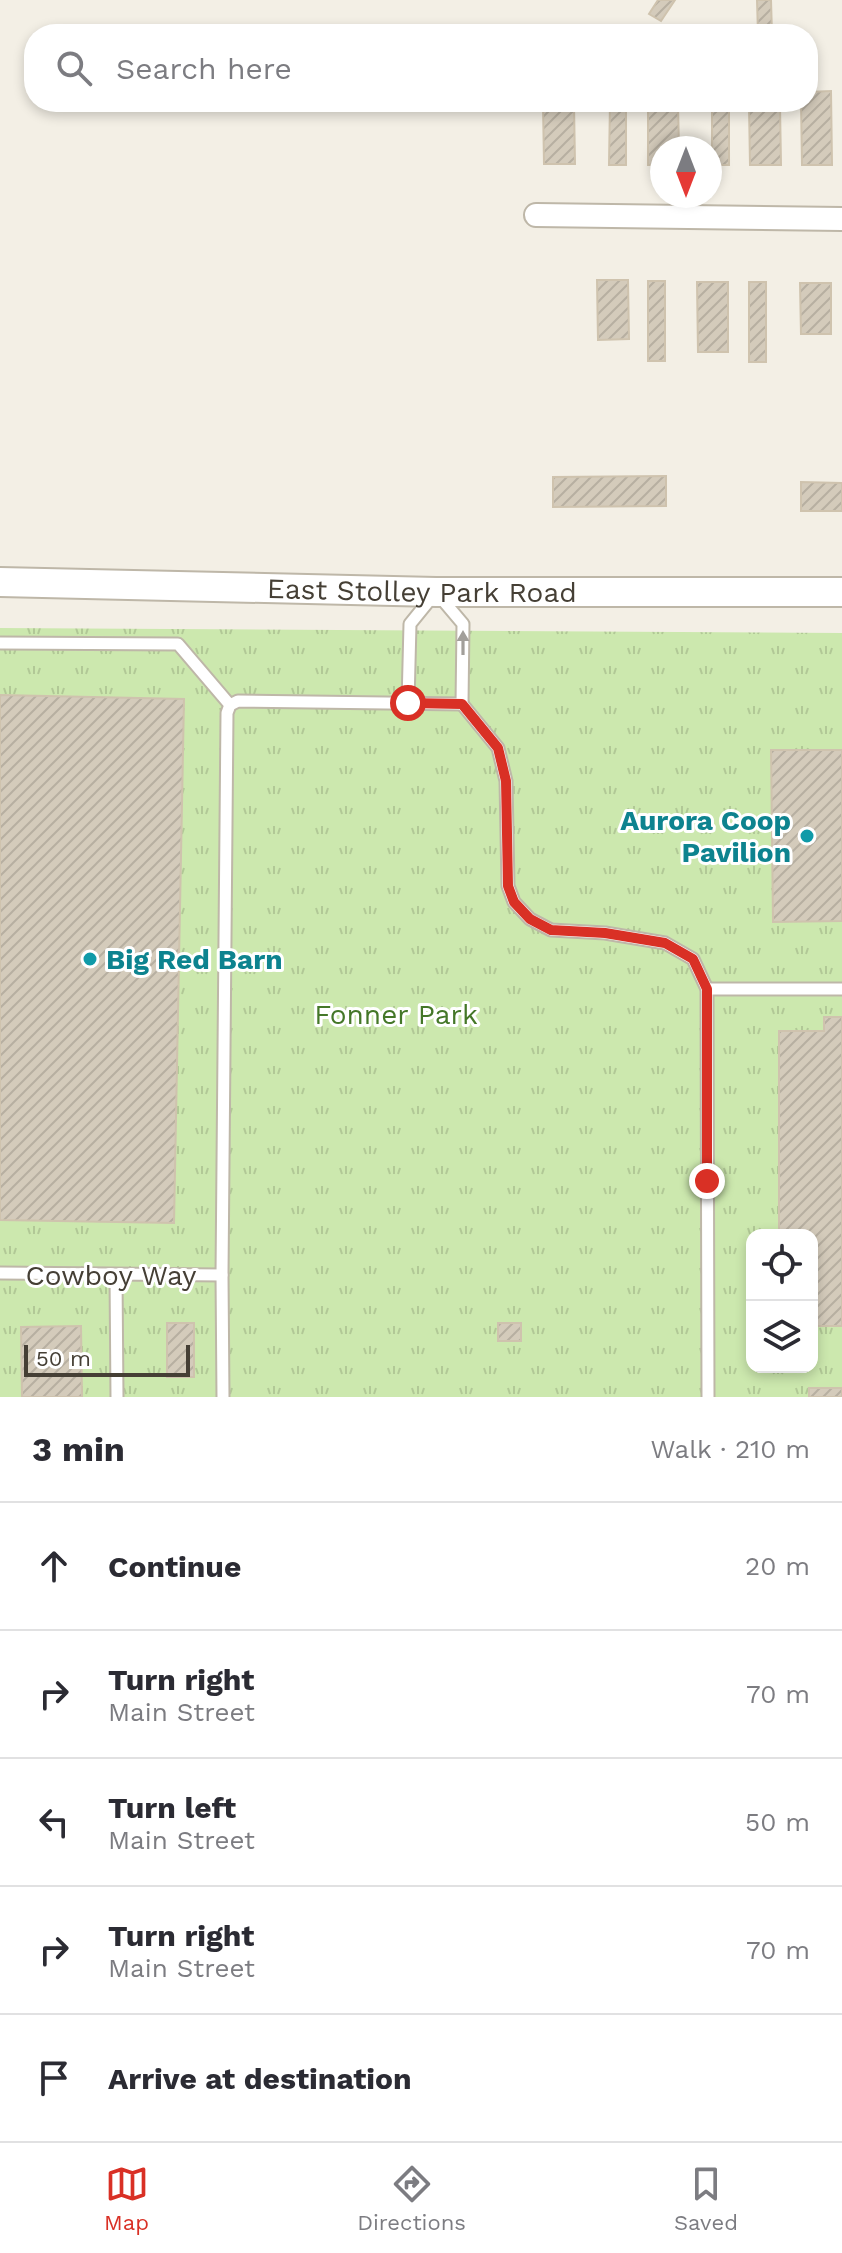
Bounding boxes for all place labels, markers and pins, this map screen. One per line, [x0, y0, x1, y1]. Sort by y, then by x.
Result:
place label: Aurora Coop Pavilion [620, 804, 791, 869]
marker: Aurora Coop Pavilion [798, 827, 816, 845]
place label: Big Red Barn [106, 943, 283, 976]
marker: Big Red Barn [81, 950, 99, 968]

